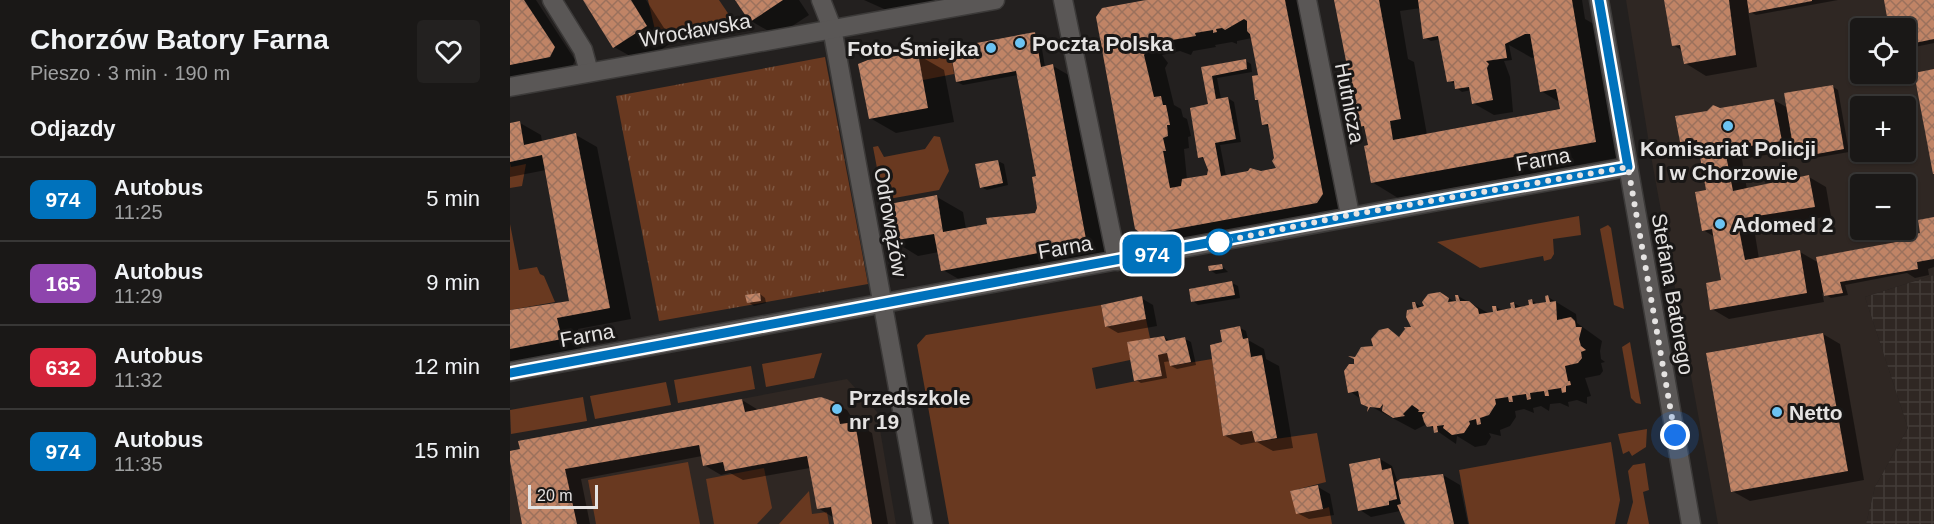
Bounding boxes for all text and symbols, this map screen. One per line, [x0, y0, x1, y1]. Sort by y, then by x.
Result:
street label: Wrocławska [637, 9, 753, 51]
map controls [1850, 18, 1916, 240]
button: locate [1850, 18, 1916, 84]
button: heart [417, 20, 480, 83]
text: Chorzów Batory Farna [30, 24, 329, 55]
place label: Poczta Polska [1032, 32, 1174, 55]
marker: Poczta Polska [1013, 36, 1027, 50]
place label: Foto-Śmiejka [847, 37, 979, 60]
marker: Foto-Śmiejka [984, 41, 998, 55]
street label: Hutnicza [1331, 61, 1369, 146]
text: Pieszo · 3 min · 190 m [30, 62, 230, 84]
button: + [1850, 96, 1916, 162]
text: Odjazdy [30, 116, 116, 141]
marker: Komisariat Policji I w Chorzowie [1721, 119, 1735, 133]
place label: Komisariat Policji I w Chorzowie [1640, 137, 1816, 184]
street label: Farna [1514, 143, 1572, 175]
street label: Odrowążów [870, 165, 912, 279]
button: − [1850, 174, 1916, 240]
text: Autobus [114, 175, 203, 200]
text: 5 min [426, 186, 480, 211]
text: 974 [45, 188, 81, 211]
text: 11:25 [114, 201, 163, 223]
street label: Stefana Batorego [1647, 212, 1699, 376]
place label: Adomed 2 [1732, 213, 1834, 236]
marker: Adomed 2 [1713, 217, 1727, 231]
unlabelled marker [1206, 229, 1232, 255]
street label: Farna [1036, 231, 1094, 263]
line badge: 974 [1118, 234, 1186, 274]
text: 974 [1134, 243, 1170, 266]
text: Autobus [114, 259, 203, 284]
text: 9 min [426, 270, 480, 295]
text: 165 [45, 272, 81, 295]
text: 11:29 [114, 285, 163, 307]
street label: Farna [558, 319, 616, 351]
text: Autobus [114, 343, 203, 368]
text: 12 min [414, 354, 480, 379]
text: 632 [45, 356, 81, 379]
text: 11:32 [114, 369, 163, 391]
place label: Przedszkole nr 19 [849, 386, 970, 433]
place label: Netto [1789, 401, 1843, 424]
marker: Przedszkole nr 19 [830, 402, 844, 416]
marker: Netto [1770, 405, 1784, 419]
your location [1660, 420, 1690, 450]
text: Autobus [114, 427, 203, 452]
text: 15 min [414, 438, 480, 463]
text: 974 [45, 440, 81, 463]
text: 11:35 [114, 453, 163, 475]
scale bar [528, 482, 598, 510]
text: 20 m [537, 487, 573, 504]

